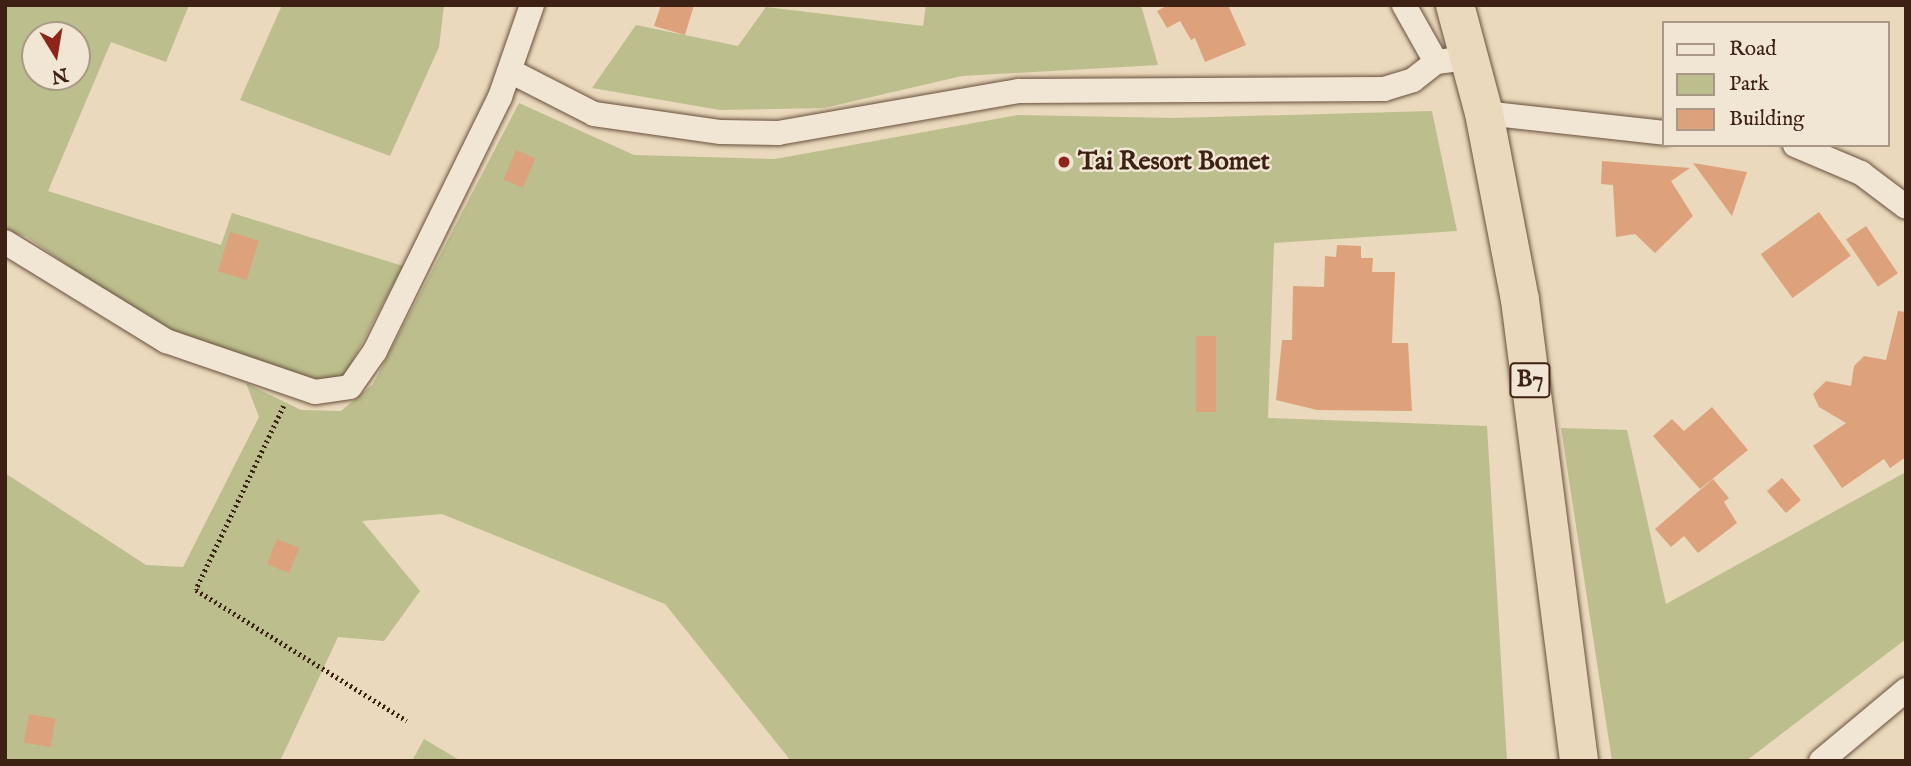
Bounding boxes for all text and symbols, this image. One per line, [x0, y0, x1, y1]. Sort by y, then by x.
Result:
north arrow [21, 21, 91, 91]
legend [1662, 21, 1890, 147]
text: Road [1729, 36, 1776, 63]
text: N [49, 61, 70, 88]
text: Park [1729, 71, 1769, 98]
text: Building [1729, 106, 1804, 133]
place label: Tai Resort Bomet [1078, 146, 1270, 178]
marker: Tai Resort Bomet [1056, 154, 1072, 170]
road number: B7 [1509, 360, 1551, 400]

